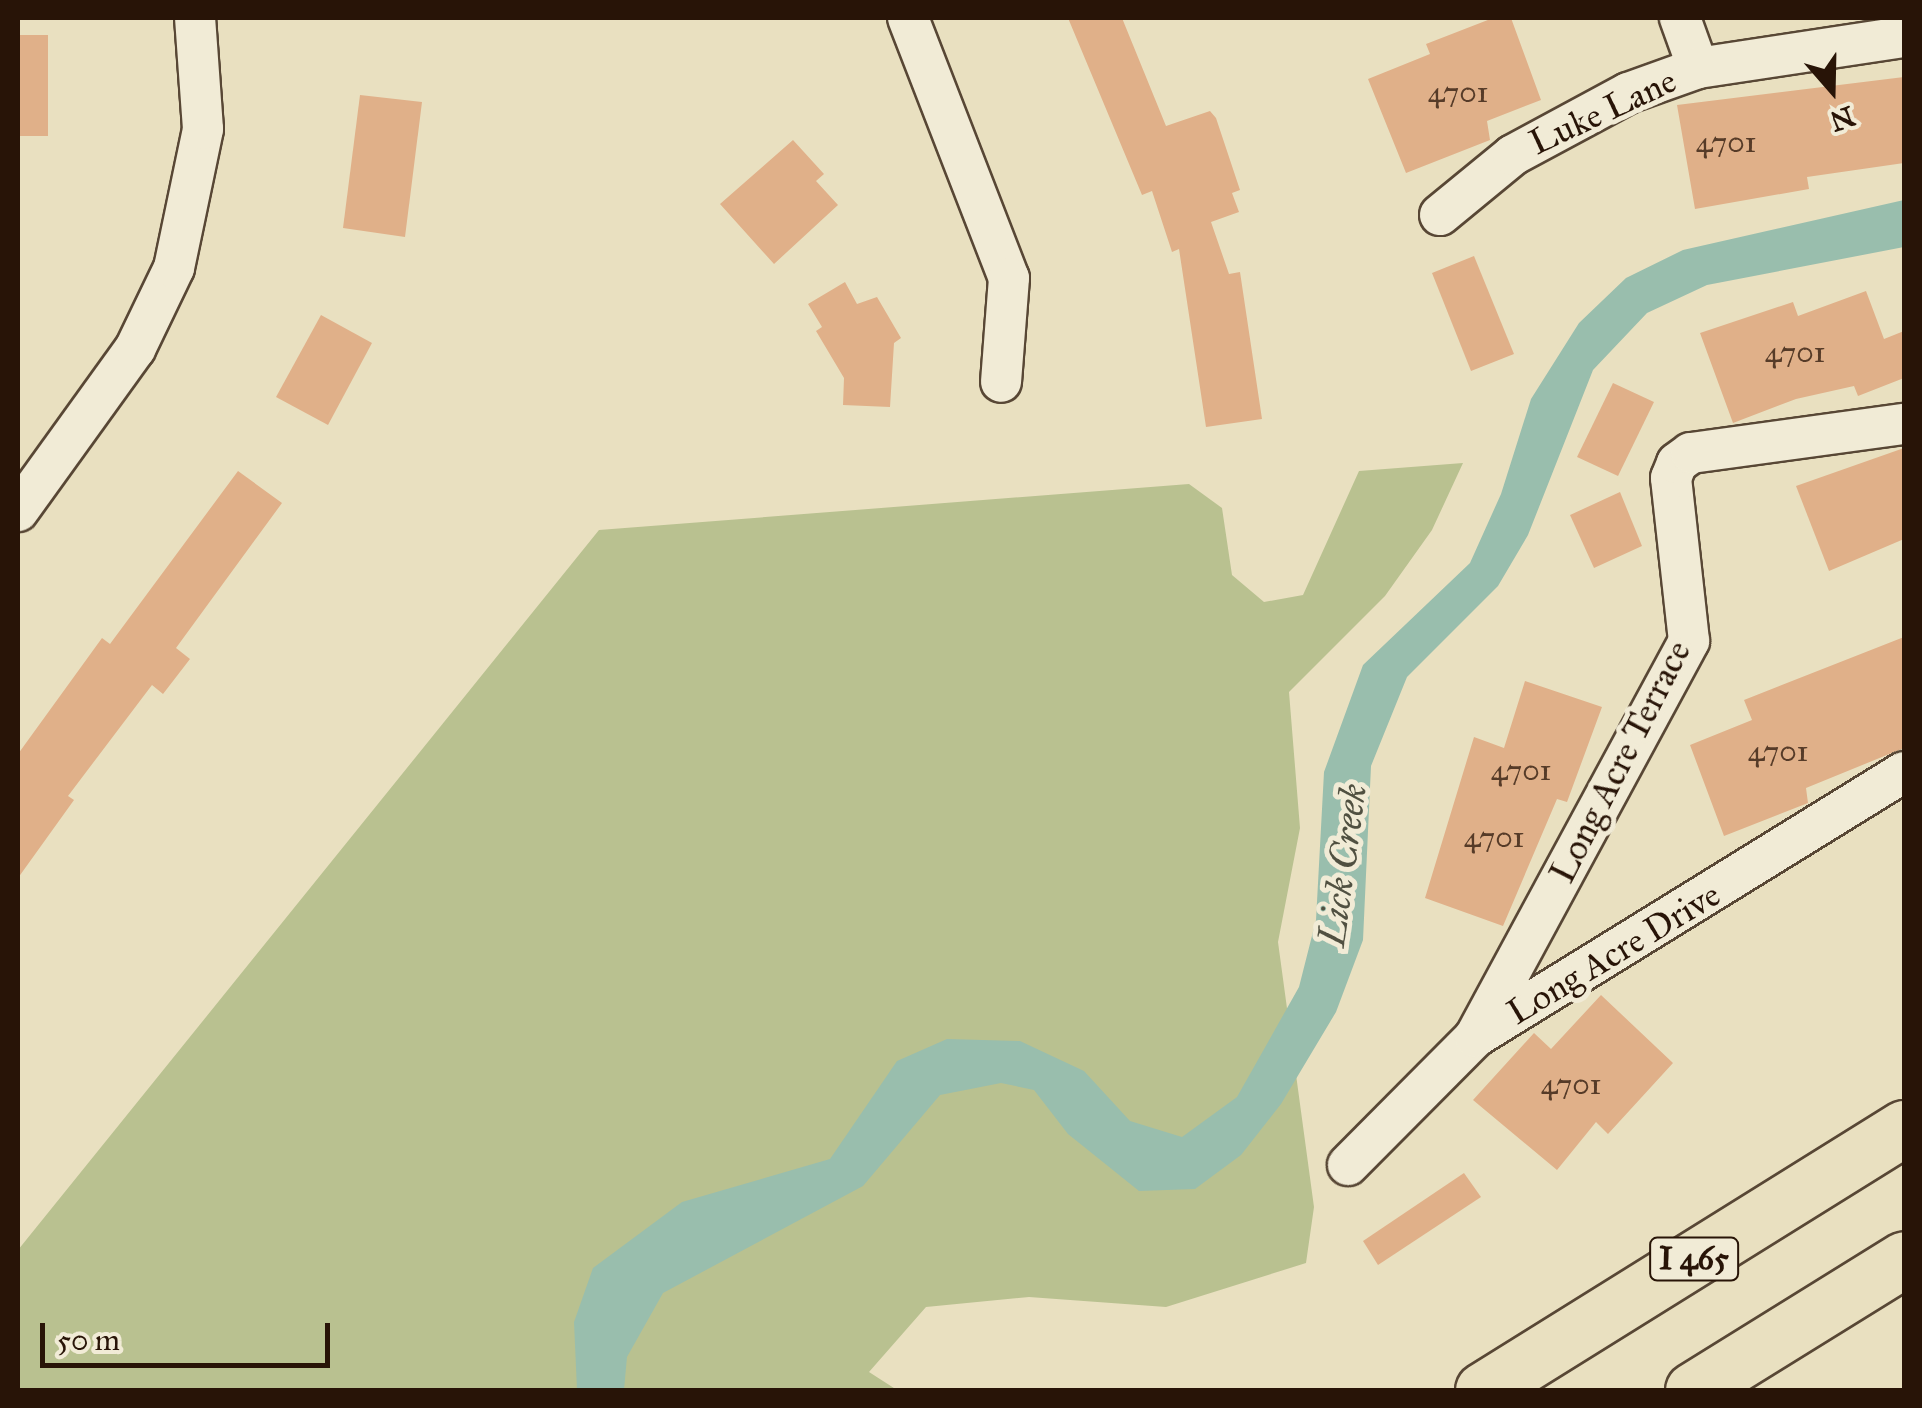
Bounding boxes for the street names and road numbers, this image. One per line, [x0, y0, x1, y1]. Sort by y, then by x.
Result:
street label: Luke Lane [1523, 60, 1683, 164]
street label: Long Acre Terrace [1542, 634, 1700, 890]
street label: Long Acre Drive [1500, 874, 1728, 1034]
road number: I 465 [1649, 1232, 1739, 1286]

